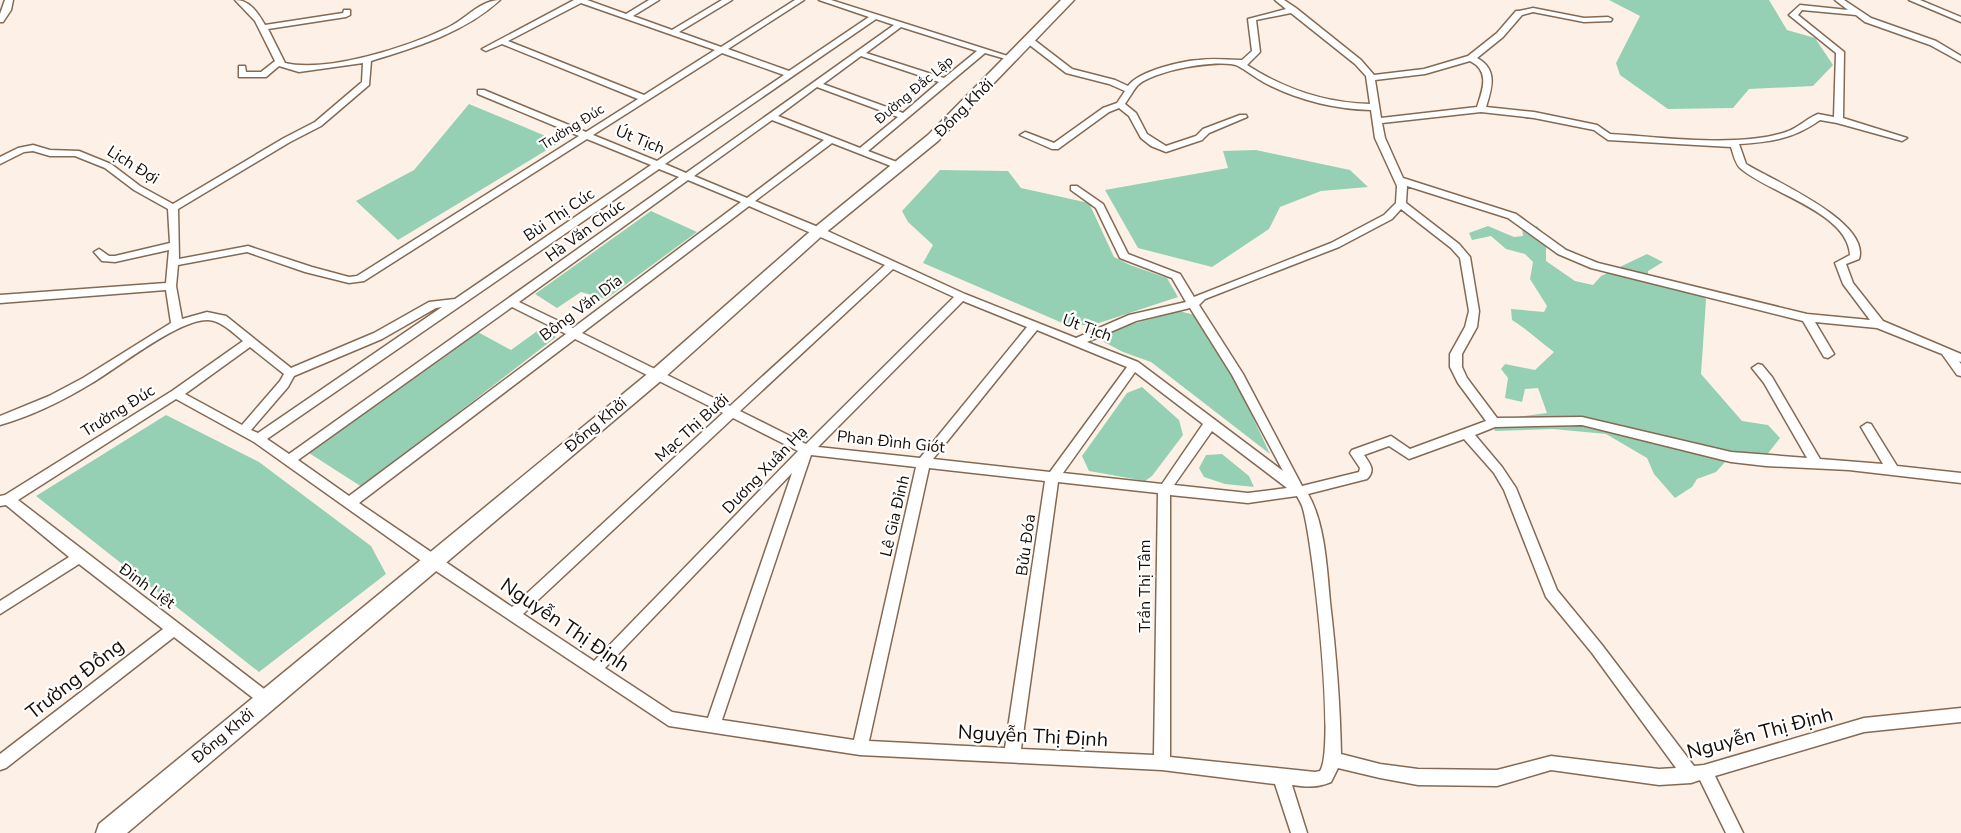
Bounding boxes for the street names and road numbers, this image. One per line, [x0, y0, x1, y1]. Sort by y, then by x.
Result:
street label: Đường Đắc Lập [870, 52, 957, 129]
street label: Đồng Khởi [929, 74, 998, 143]
street label: Trường Đúc [536, 99, 608, 154]
street label: Út Tịch [612, 120, 668, 160]
street label: Lịch Đợi [103, 140, 163, 190]
street label: Bùi Thị Cúc [519, 183, 599, 247]
street label: Hà Văn Chúc [541, 194, 629, 267]
street label: Bông Văn Dĩa [535, 270, 627, 346]
street label: Út Tịch [1059, 309, 1115, 347]
street label: Trường Đúc [77, 379, 159, 442]
street label: Mạc Thị Bưởi [650, 389, 734, 467]
street label: Đồng Khởi [559, 392, 632, 458]
street label: Dương Xuân Hạ [717, 421, 813, 519]
street label: Phan Đình Giót [836, 425, 947, 459]
street label: Lê Gia Đỉnh [875, 473, 915, 559]
street label: Bửu Đóa [1011, 513, 1041, 577]
street label: Trần Thị Tâm [1134, 540, 1156, 632]
street label: Đinh Liệt [114, 558, 180, 614]
street label: Nguyễn Thị Định [495, 572, 635, 678]
street label: Trường Đồng [20, 632, 130, 726]
street label: Nguyễn Thị Định [1684, 700, 1836, 766]
street label: Đồng Khởi [186, 703, 259, 769]
street label: Nguyễn Thị Định [957, 719, 1109, 753]

